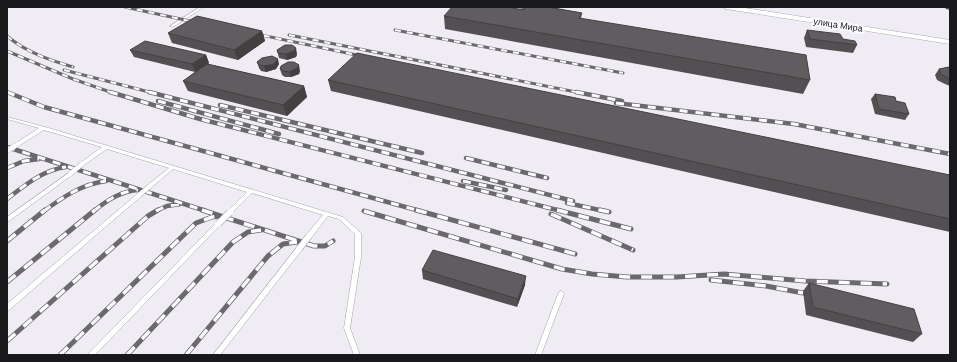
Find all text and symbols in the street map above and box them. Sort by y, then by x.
street label: улица Мира [813,16,863,34]

